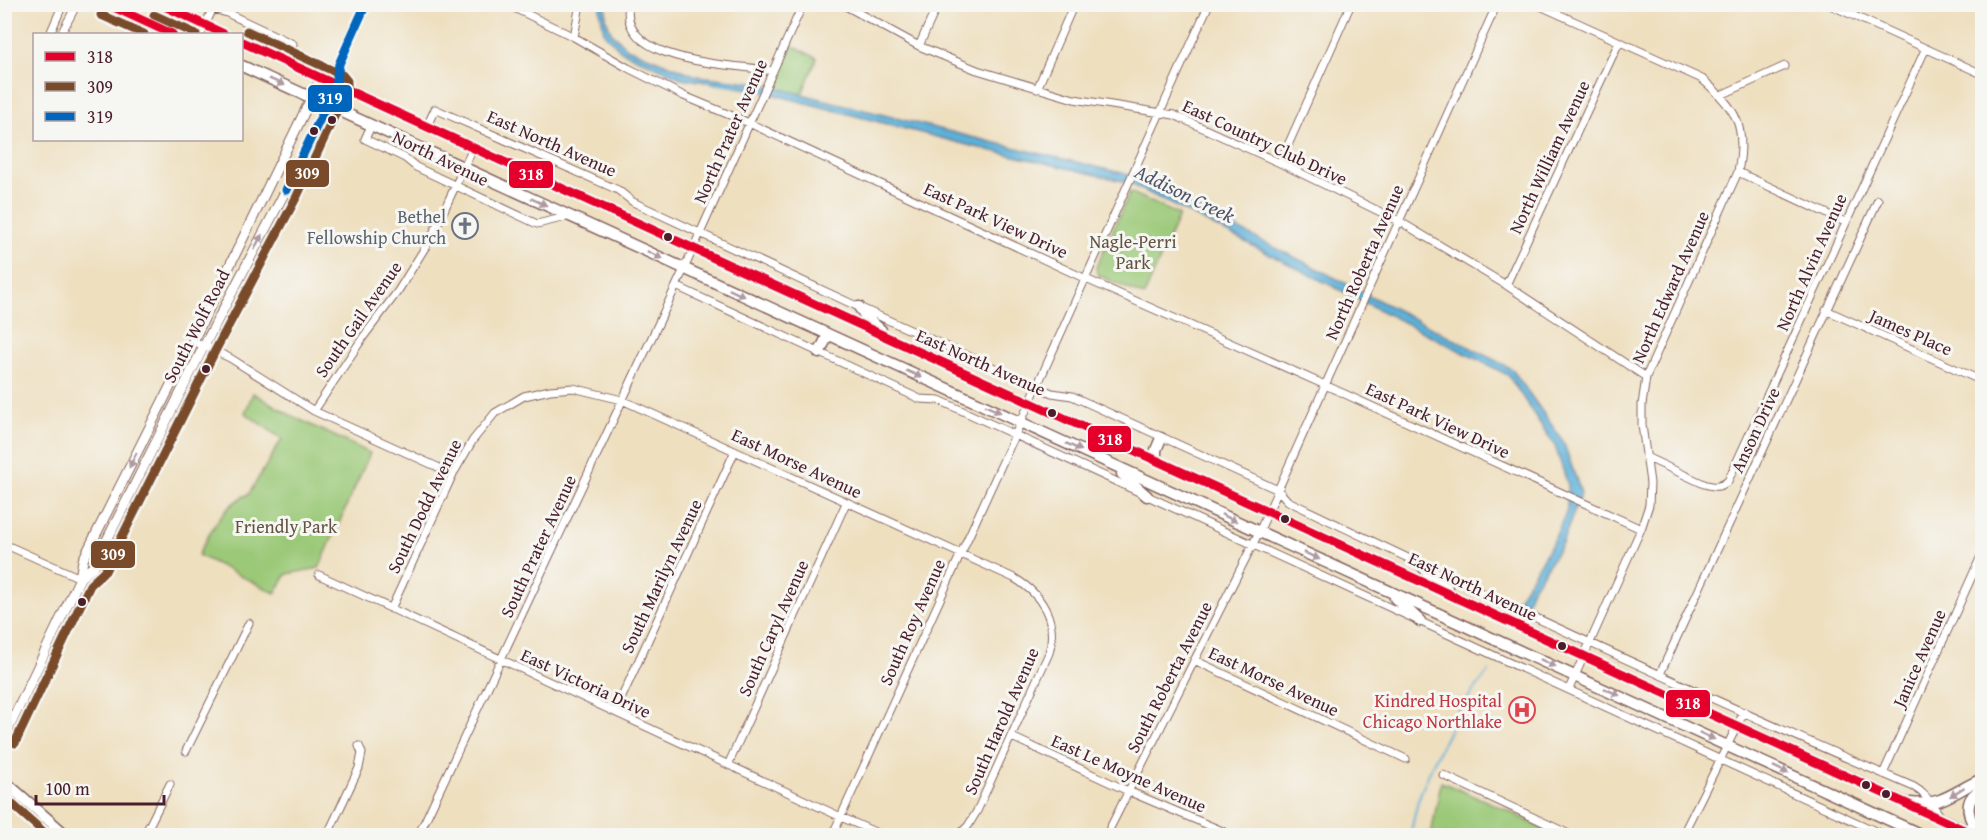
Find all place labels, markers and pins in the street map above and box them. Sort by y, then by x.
unlabelled marker [326,114,338,126]
unlabelled marker [308,125,320,137]
place label: Bethel Fellowship Church [307,203,446,251]
church icon: Bethel Fellowship Church [450,211,480,241]
unlabelled marker [662,231,674,243]
unlabelled marker [200,363,212,375]
unlabelled marker [1046,407,1058,419]
unlabelled marker [1279,513,1291,525]
unlabelled marker [76,596,88,608]
unlabelled marker [1556,640,1568,652]
place label: Kindred Hospital Chicago Northlake [1363,687,1502,735]
hospital icon: Kindred Hospital Chicago Northlake [1507,695,1537,725]
unlabelled marker [1860,779,1872,791]
unlabelled marker [1880,788,1892,800]

